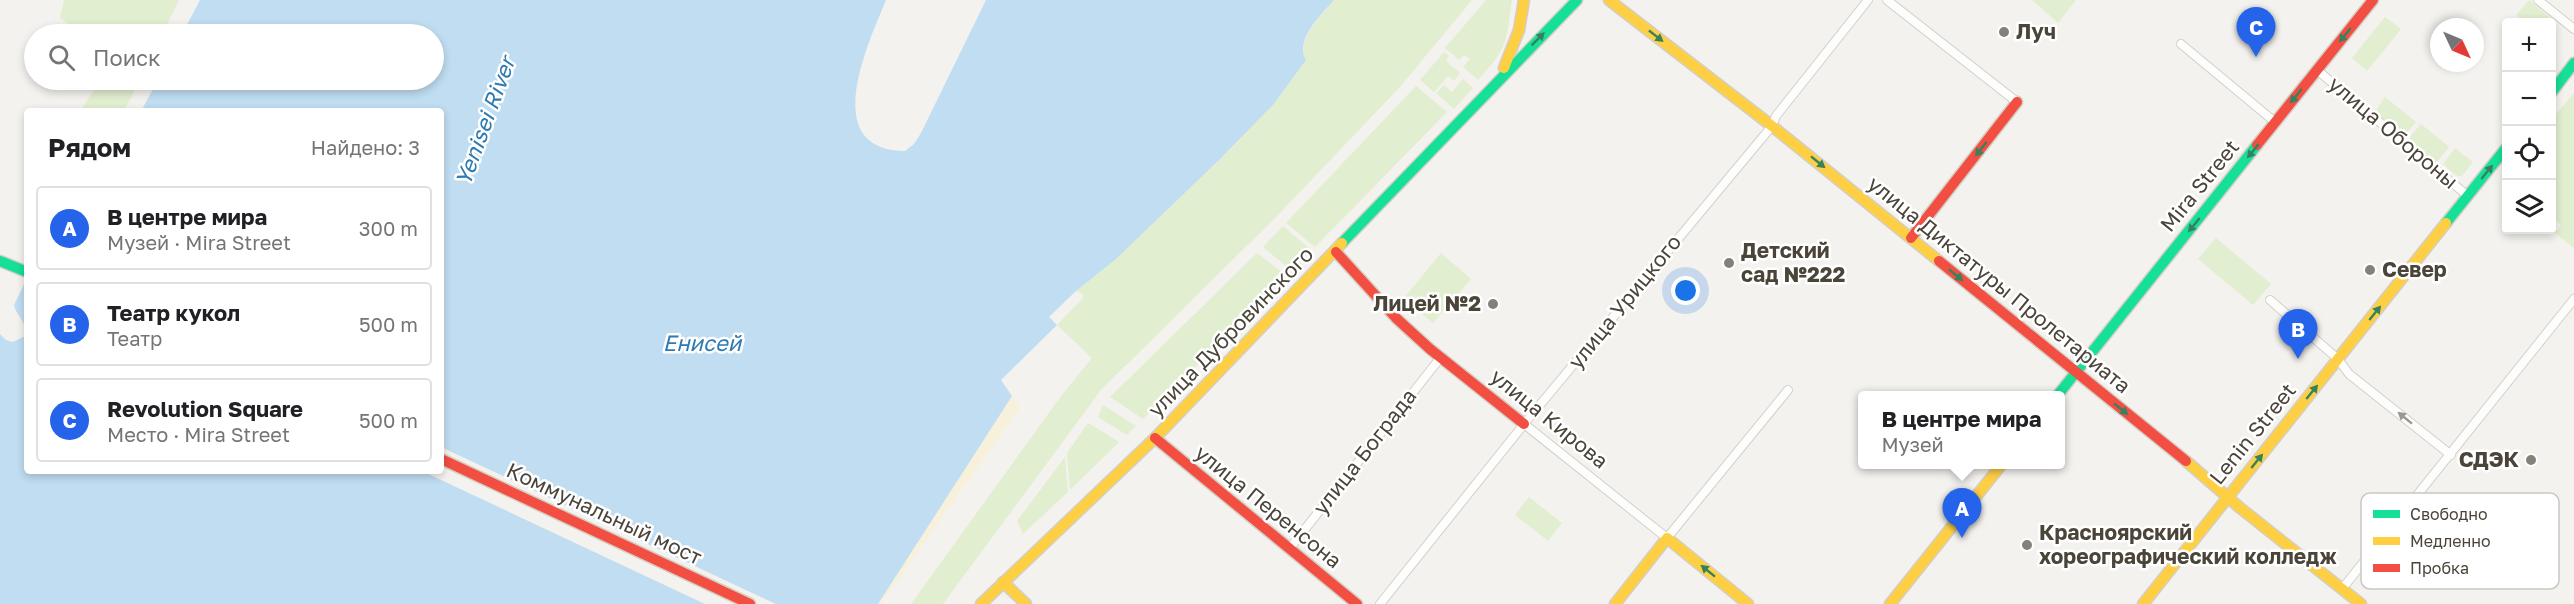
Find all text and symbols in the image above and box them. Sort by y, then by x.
pin: C [2236,8,2276,57]
place label: Луч [2016,18,2056,44]
north arrow [2430,18,2484,72]
map controls [2502,18,2556,234]
button: + [2502,18,2556,72]
search box [24,24,444,90]
marker: Луч [1997,25,2011,39]
one-way arrow [2339,27,2352,43]
one-way arrow [1648,29,1663,41]
one-way arrow [1530,32,1544,46]
icon: search [45,41,78,74]
text: Поиск [93,44,161,71]
water label: Yenisei River [449,50,521,189]
street label: улица Обороны [2324,71,2464,194]
button: − [2502,72,2556,126]
one-way arrow [2290,88,2303,104]
button: locate [2502,126,2556,180]
text: Рядом [48,132,131,163]
street label: Mira Street [2154,134,2244,237]
text: Найдено: 3 [311,135,420,159]
one-way arrow [1976,141,1988,156]
one-way arrow [2247,143,2259,158]
one-way arrow [1810,156,1826,169]
one-way arrow [2481,164,2494,180]
street label: улица Диктатуры Пролетариата [1863,170,2136,398]
button: layers [2502,180,2556,234]
text: В центре мира [107,203,267,230]
text: A [62,216,77,240]
text: 300 m [359,216,418,240]
one-way arrow [2188,217,2200,232]
street label: улица Урицкого [1562,229,1686,374]
text: Музей · Mira Street [107,230,291,254]
place label: Детский сад №222 [1741,237,1846,287]
street label: улица Дубровинского [1142,241,1318,422]
marker: Детский сад №222 [1722,256,1736,270]
place label: Север [2382,256,2447,282]
marker: Север [2363,263,2377,277]
one-way arrow [1948,268,1964,281]
your location [1671,276,1700,305]
place label: Лицей №2 [1373,290,1481,316]
marker: Лицей №2 [1486,297,1500,311]
text: Театр кукол [107,299,240,326]
one-way arrow [2368,305,2381,321]
pin: B [2278,310,2318,359]
text: B [62,312,77,336]
text: 500 m [359,312,418,336]
text: Театр [107,326,162,350]
water label: Енисей [663,329,743,356]
street label: улица Кирова [1486,363,1614,473]
street label: Lenin Street [2203,377,2301,489]
street label: улица Бограда [1307,383,1421,520]
one-way arrow [2305,384,2318,400]
popup [1858,391,2065,469]
text: Revolution Square [107,395,303,422]
one-way arrow [2113,402,2128,415]
text: В центре мира [1881,405,2042,432]
text: C [62,408,77,432]
text: 500 m [359,408,418,432]
one-way arrow [2397,413,2412,425]
text: Место · Mira Street [107,422,290,446]
text: Музей [1881,432,1944,456]
street label: улица Перенсона [1190,439,1347,573]
place label: СДЭК [2459,446,2520,472]
one-way arrow [2250,453,2263,469]
marker: СДЭК [2524,453,2538,467]
street label: Коммунальный мост [503,456,706,570]
pin: A [1942,488,1982,538]
legend [2361,493,2559,589]
text: Свободно [2410,504,2488,524]
place label: Красноярский хореографический колледж [2039,519,2337,569]
text: Медленно [2410,531,2491,551]
marker: Красноярский хореографический колледж [2020,538,2034,552]
text: Пробка [2410,558,2469,578]
one-way arrow [1700,565,1716,578]

